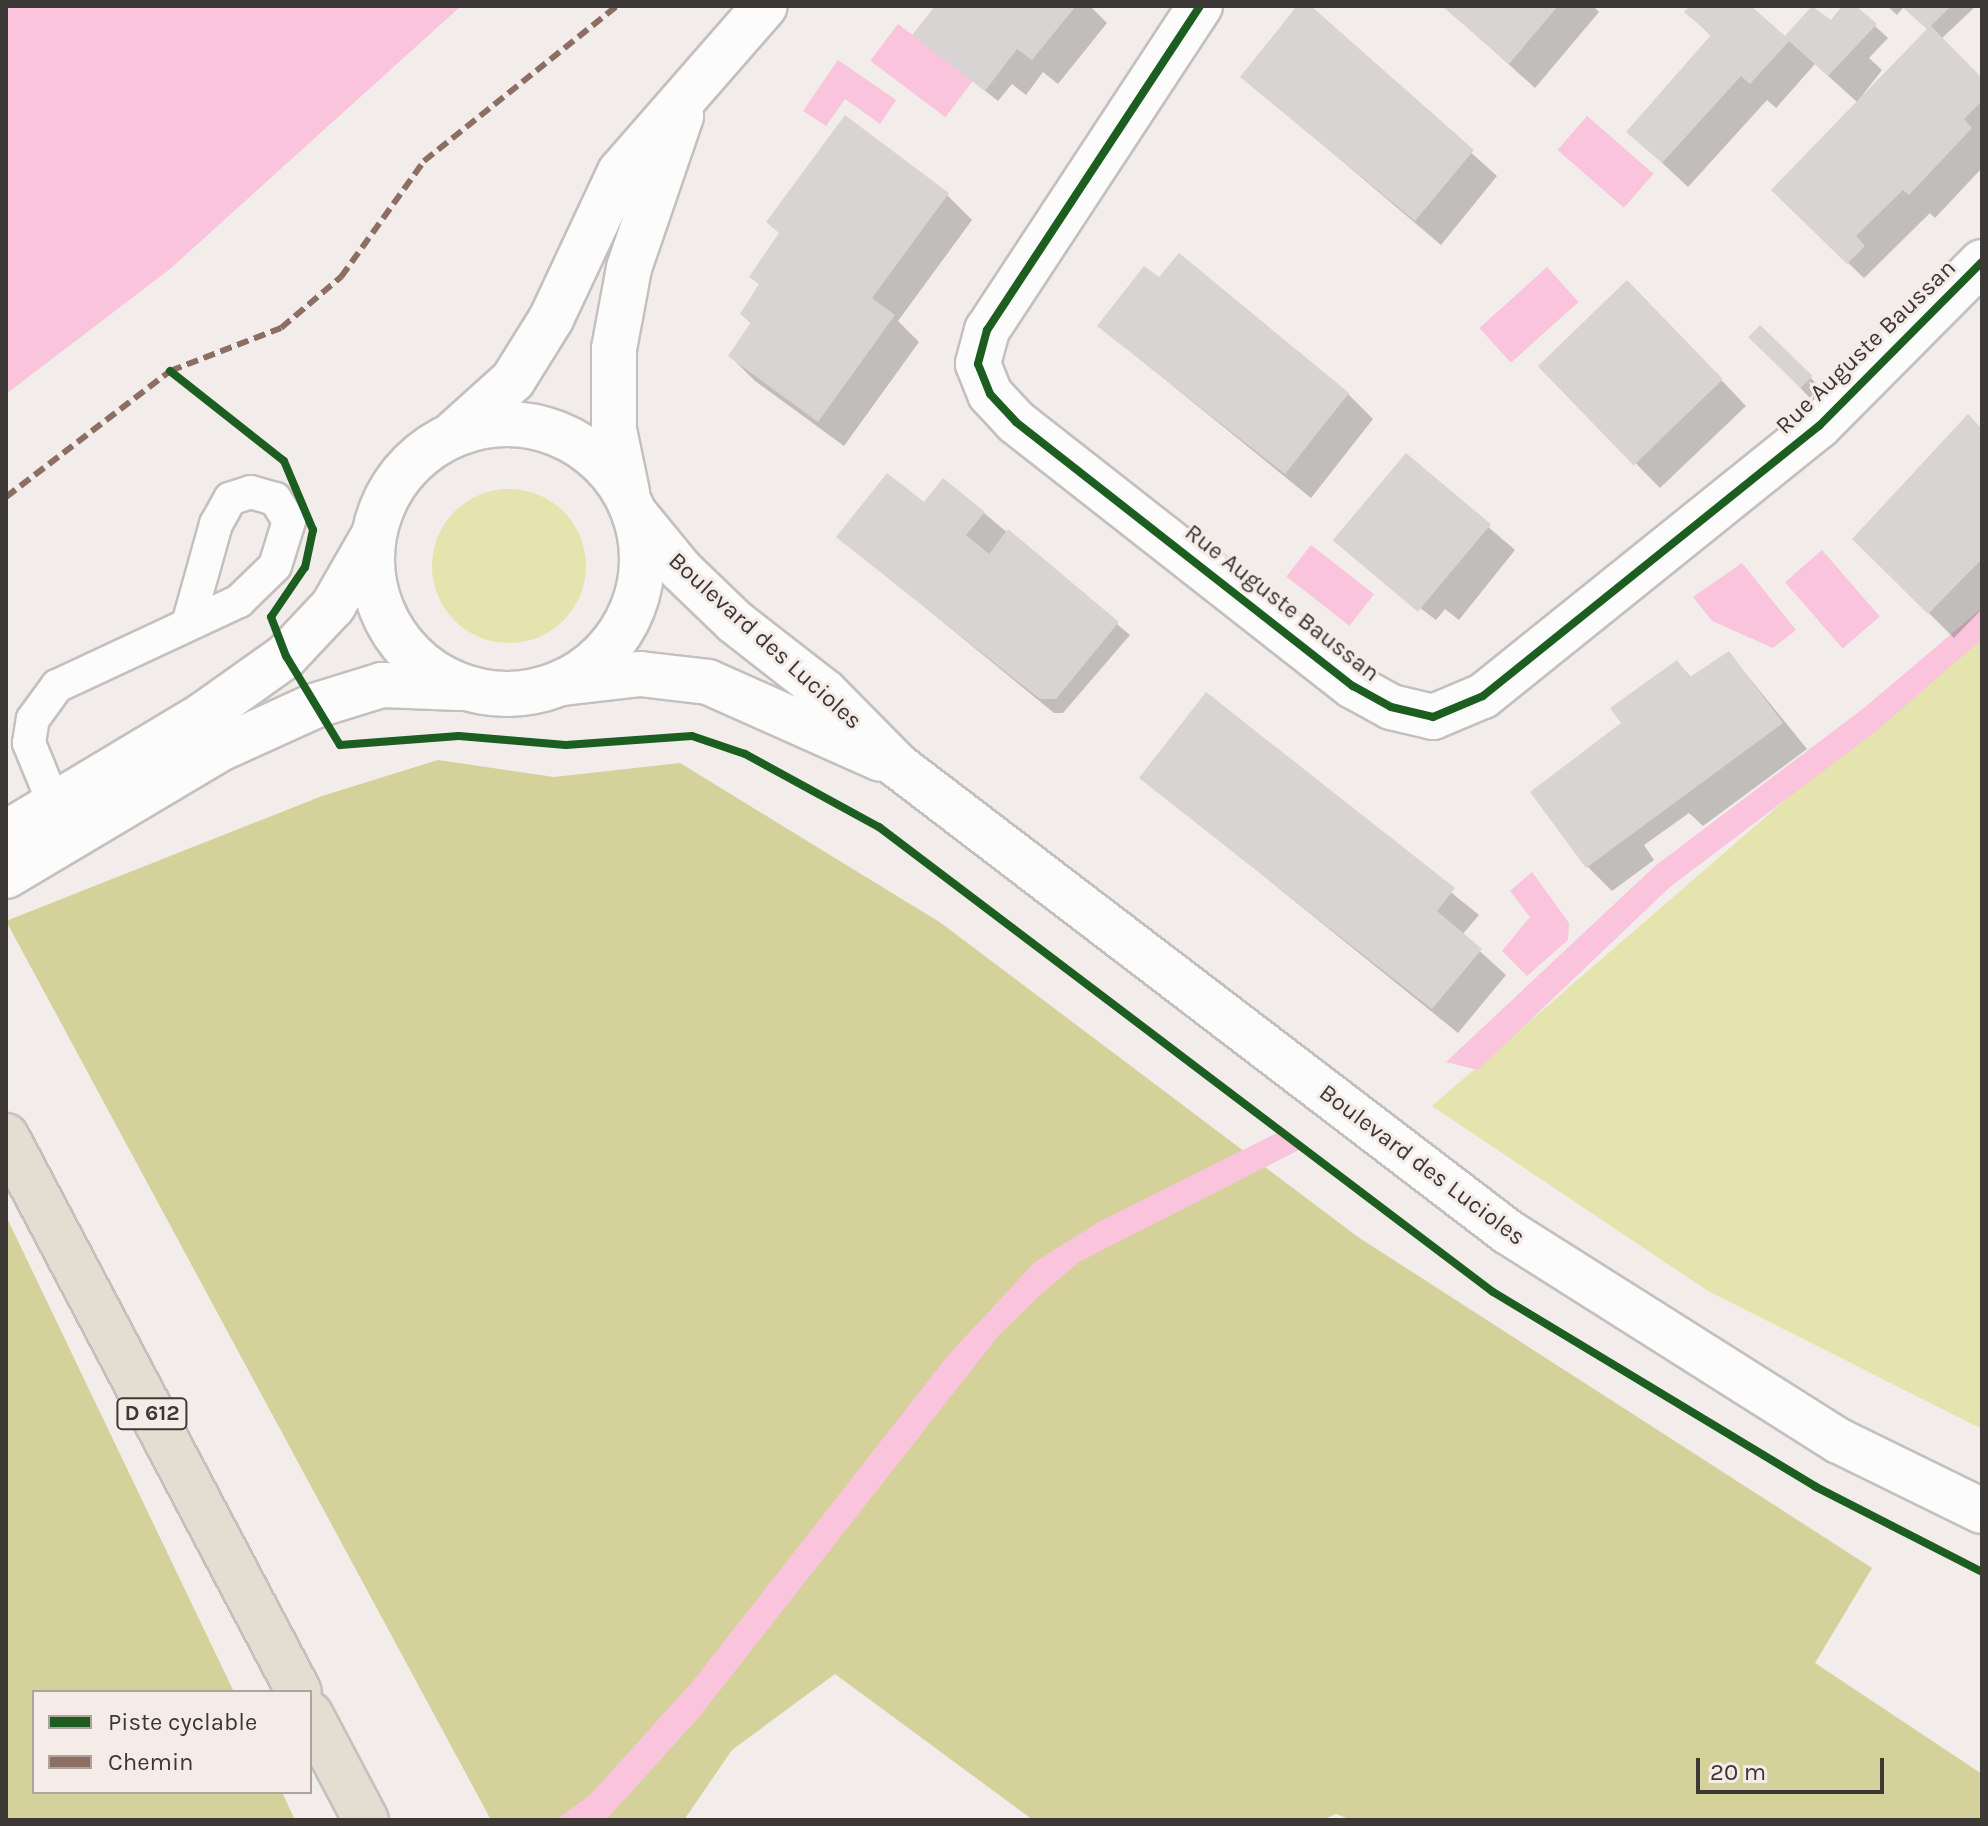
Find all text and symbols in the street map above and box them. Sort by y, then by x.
street label: Rue Auguste Baussan [1770,254,1962,440]
street label: Rue Auguste Baussan [1179,518,1385,688]
street label: Boulevard des Lucioles [662,547,868,735]
street label: Boulevard des Lucioles [1313,1078,1531,1252]
road number: D 612 [116,1396,188,1432]
legend [32,1690,312,1794]
text: Piste cyclable [108,1708,257,1736]
scale bar [1700,1742,1888,1792]
text: Chemin [108,1748,194,1776]
text: 20 m [1710,1758,1766,1786]

